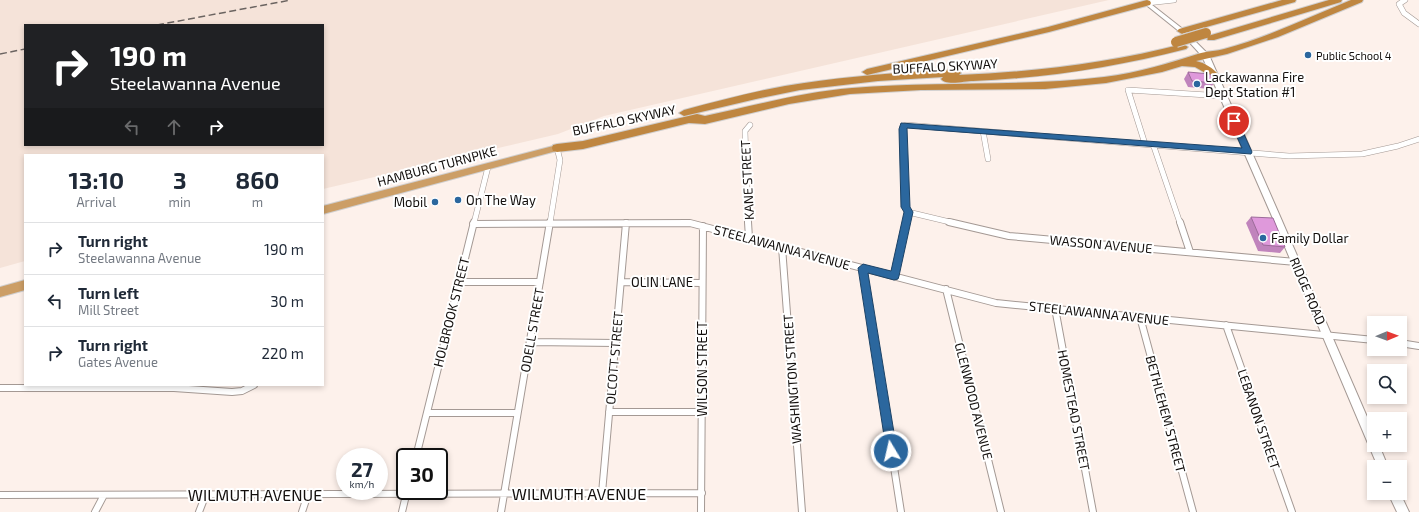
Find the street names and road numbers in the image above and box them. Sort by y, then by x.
street label: BUFFALO SKYWAY [892,55,999,77]
street label: BUFFALO SKYWAY [571,101,678,139]
street label: KANE STREET [737,139,757,220]
street label: HAMBURG TURNPIKE [376,142,498,190]
street label: STEELAWANNA AVENUE [712,221,852,273]
street label: WASSON AVENUE [1049,232,1153,256]
street label: HOLBROOK STREET [430,255,473,369]
street label: RIDGE ROAD [1287,255,1329,327]
street label: OLIN LANE [631,274,693,290]
street label: ODELL STREET [517,286,547,374]
street label: STEELAWANNA AVENUE [1028,298,1170,328]
street label: OLCOTT STREET [602,310,626,405]
street label: WASHINGTON STREET [779,313,805,444]
street label: WILSON STREET [694,321,710,417]
street label: GLENWOOD AVENUE [952,341,996,461]
street label: HOMESTEAD STREET [1054,348,1094,472]
street label: BETHLEHEM STREET [1143,354,1189,475]
street label: LEBANON STREET [1234,367,1284,472]
street label: WILMUTH AVENUE [512,484,646,503]
street label: WILMUTH AVENUE [188,485,322,504]

